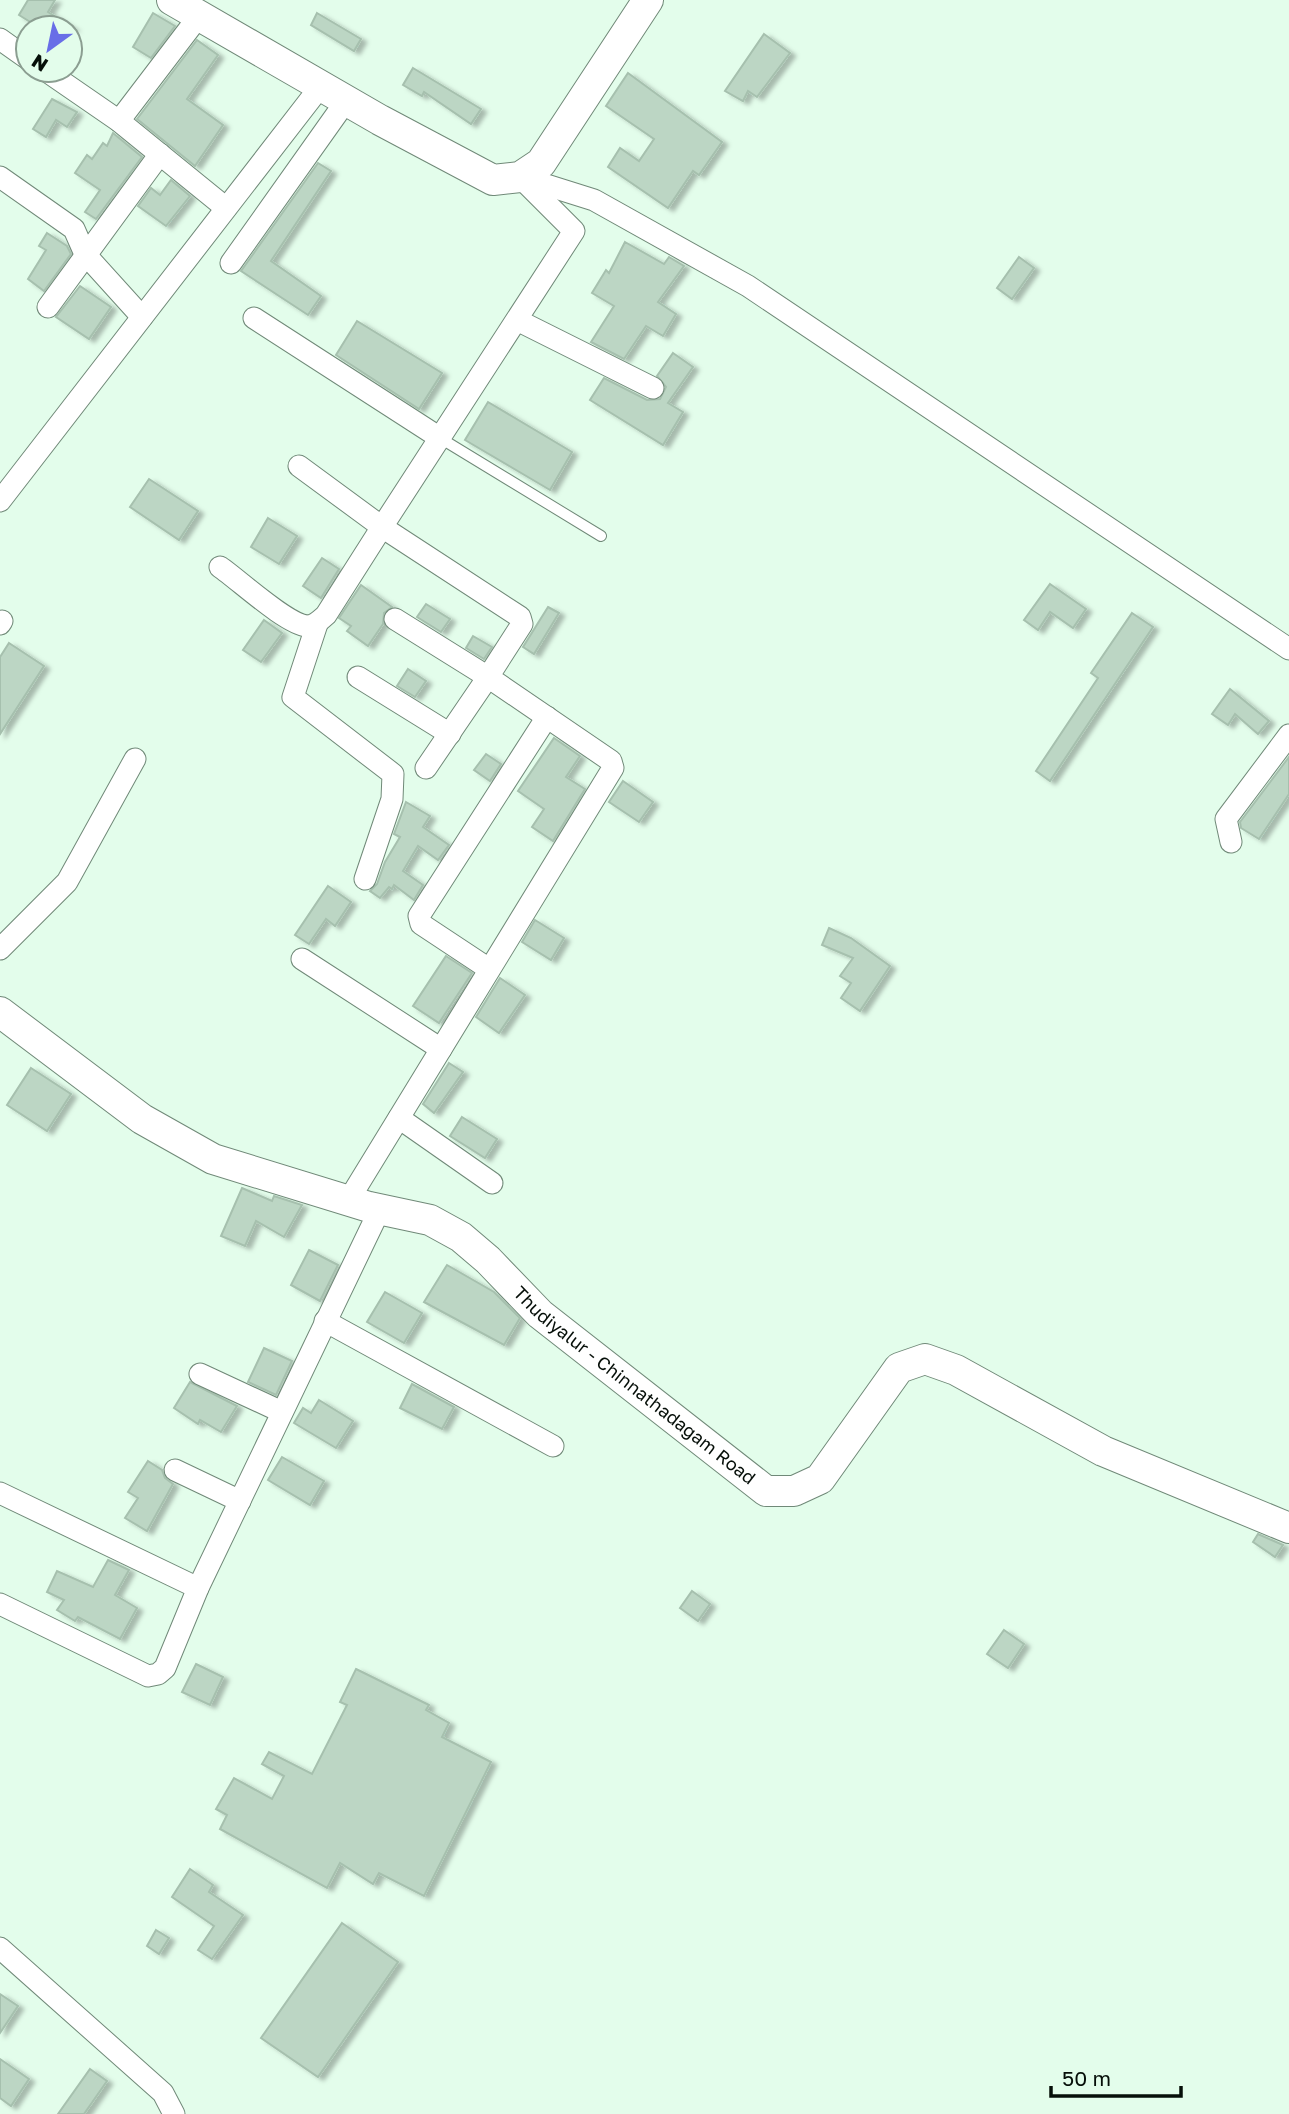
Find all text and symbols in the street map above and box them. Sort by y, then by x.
north arrow [14,14,84,84]
text: N [27,50,52,77]
street label: Thudiyalur - Chinnathadagam Road [509,1281,760,1489]
scale bar [1051,2054,1180,2098]
text: 50 m [1062,2065,1111,2091]

